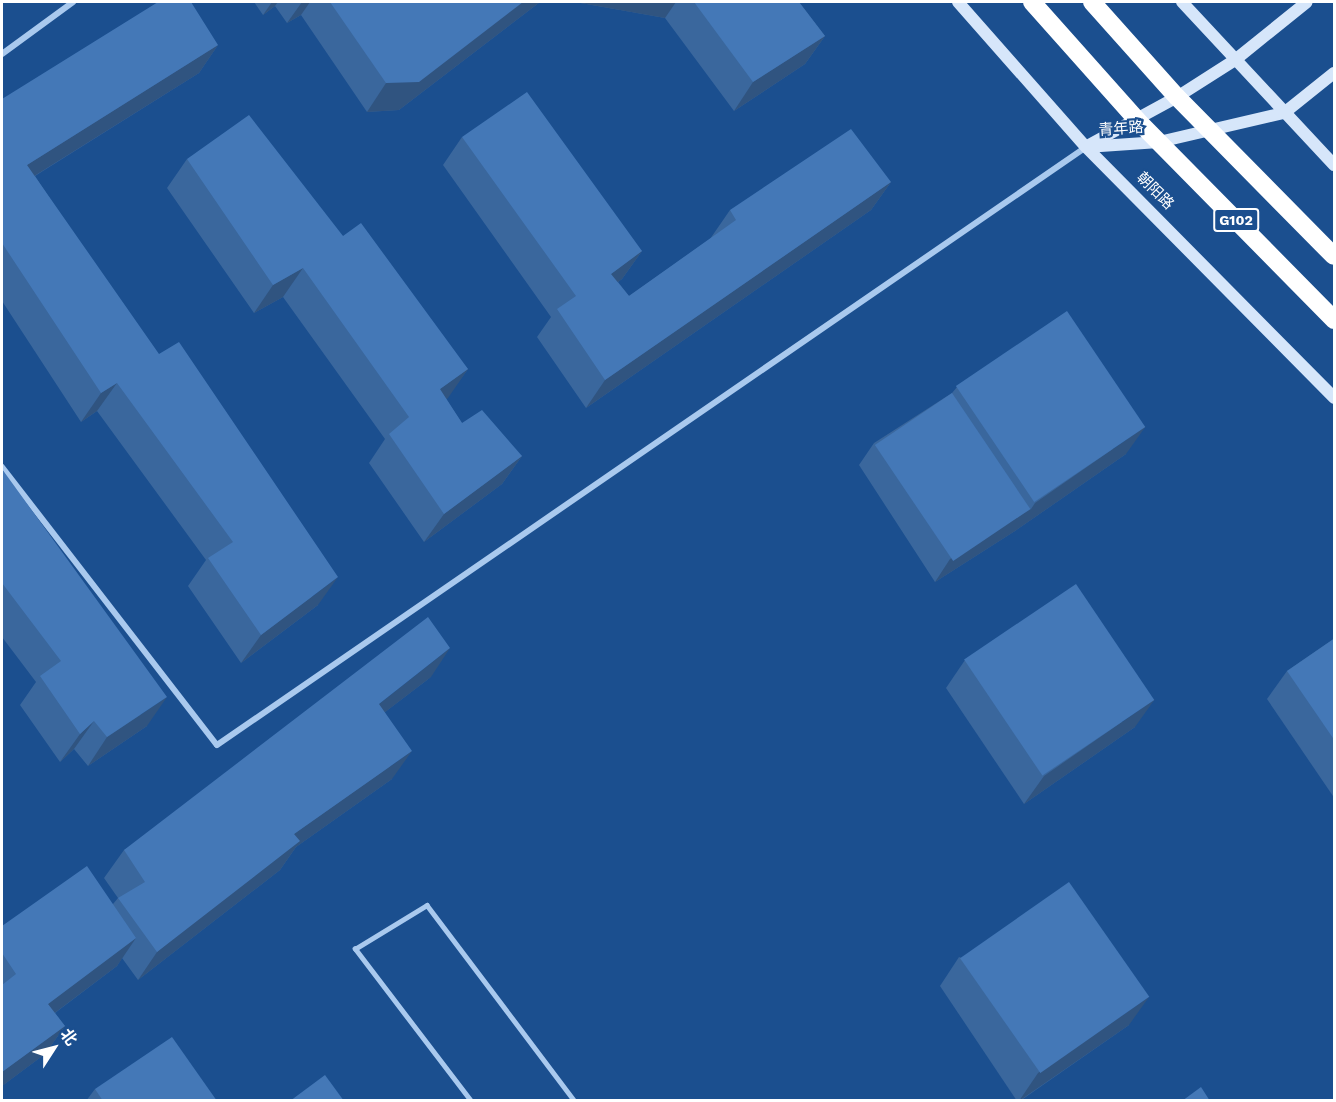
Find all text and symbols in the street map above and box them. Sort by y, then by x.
street label: 青年路 [1098,118,1144,140]
street label: 朝阳路 [1133,169,1177,213]
road number: G102 [1212,209,1260,231]
north arrow [24,1018,84,1078]
text: 北 [57,1025,81,1049]

